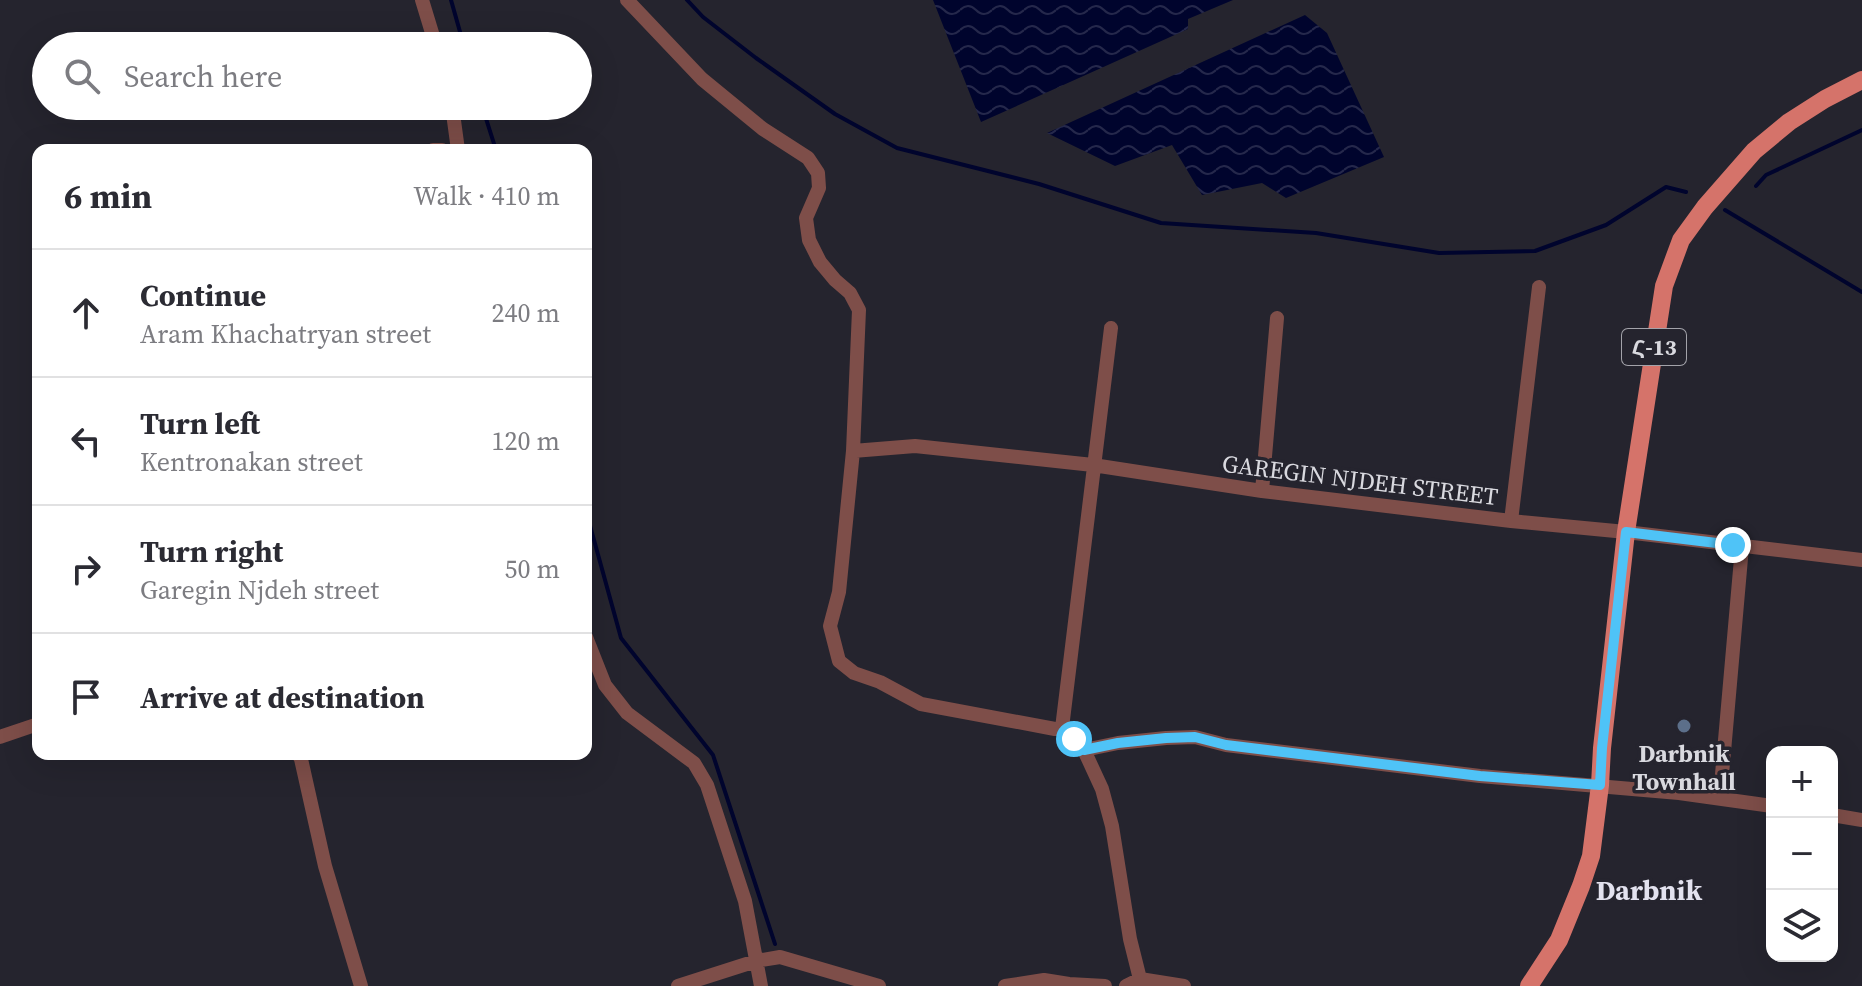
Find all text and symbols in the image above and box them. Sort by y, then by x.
search box [32,32,592,120]
icon: search [60,54,104,98]
text: Search here [124,56,282,97]
text: 6 min [64,173,152,219]
text: Walk · 410 m [413,178,560,214]
text: Continue [140,275,266,316]
icon: ahead [64,291,108,335]
text: 240 m [492,295,560,331]
text: Aram Khachatryan street [140,316,431,352]
road number: Հ-13 [1622,329,1686,365]
text: Turn left [140,403,260,444]
icon: left [64,419,108,463]
text: 120 m [492,423,560,459]
text: Kentronakan street [140,444,363,480]
street label: GAREGIN NJDEH STREET [1220,447,1500,513]
route end [1715,527,1751,563]
text: Turn right [140,531,283,572]
icon: right [64,547,108,591]
text: 50 m [505,551,560,587]
text: Garegin Njdeh street [140,572,379,608]
icon: arrive [64,675,108,719]
text: Arrive at destination [140,677,425,718]
marker: Darbnik Townhall [1675,717,1693,735]
route start [1056,721,1092,757]
place label: Darbnik Townhall [1632,737,1736,798]
map controls [1766,746,1838,962]
button: + [1766,746,1838,818]
button: − [1766,818,1838,890]
district label: Darbnik [1596,871,1702,909]
button: layers [1766,890,1838,962]

